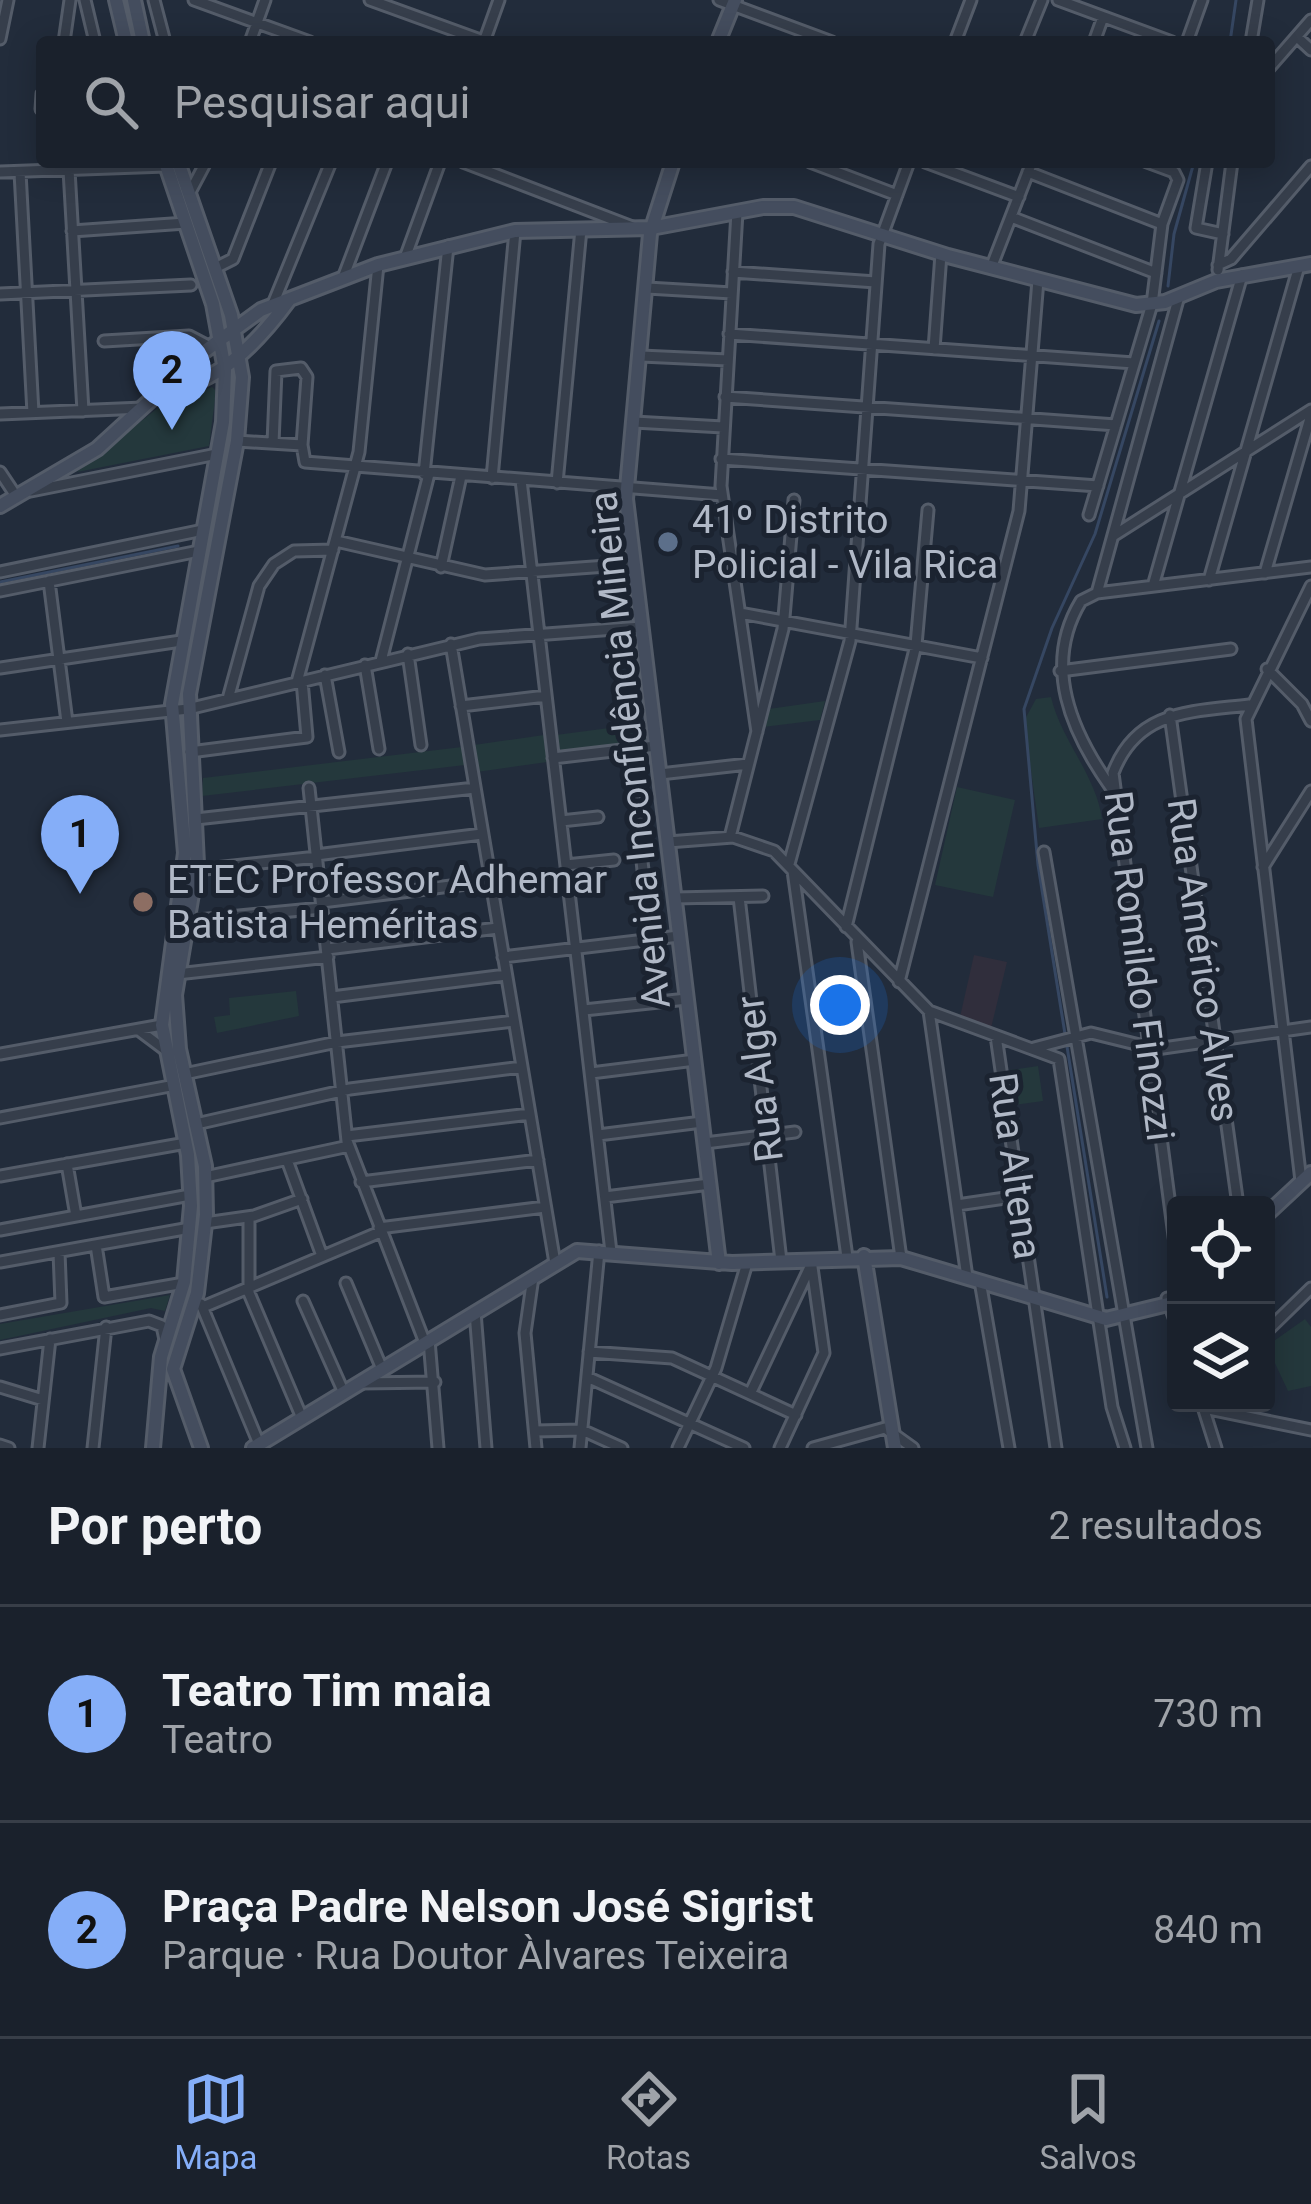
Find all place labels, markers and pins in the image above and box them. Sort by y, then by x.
pin: 2 [133,331,211,430]
place label: 41º Distrito Policial - Vila Rica [692,497,998,588]
marker: 41º Distrito Policial - Vila Rica [655,529,681,555]
pin: 1 [41,795,119,894]
place label: ETEC Professor Adhemar Batista Heméritas [167,857,607,948]
marker: ETEC Professor Adhemar Batista Heméritas [130,889,156,915]

